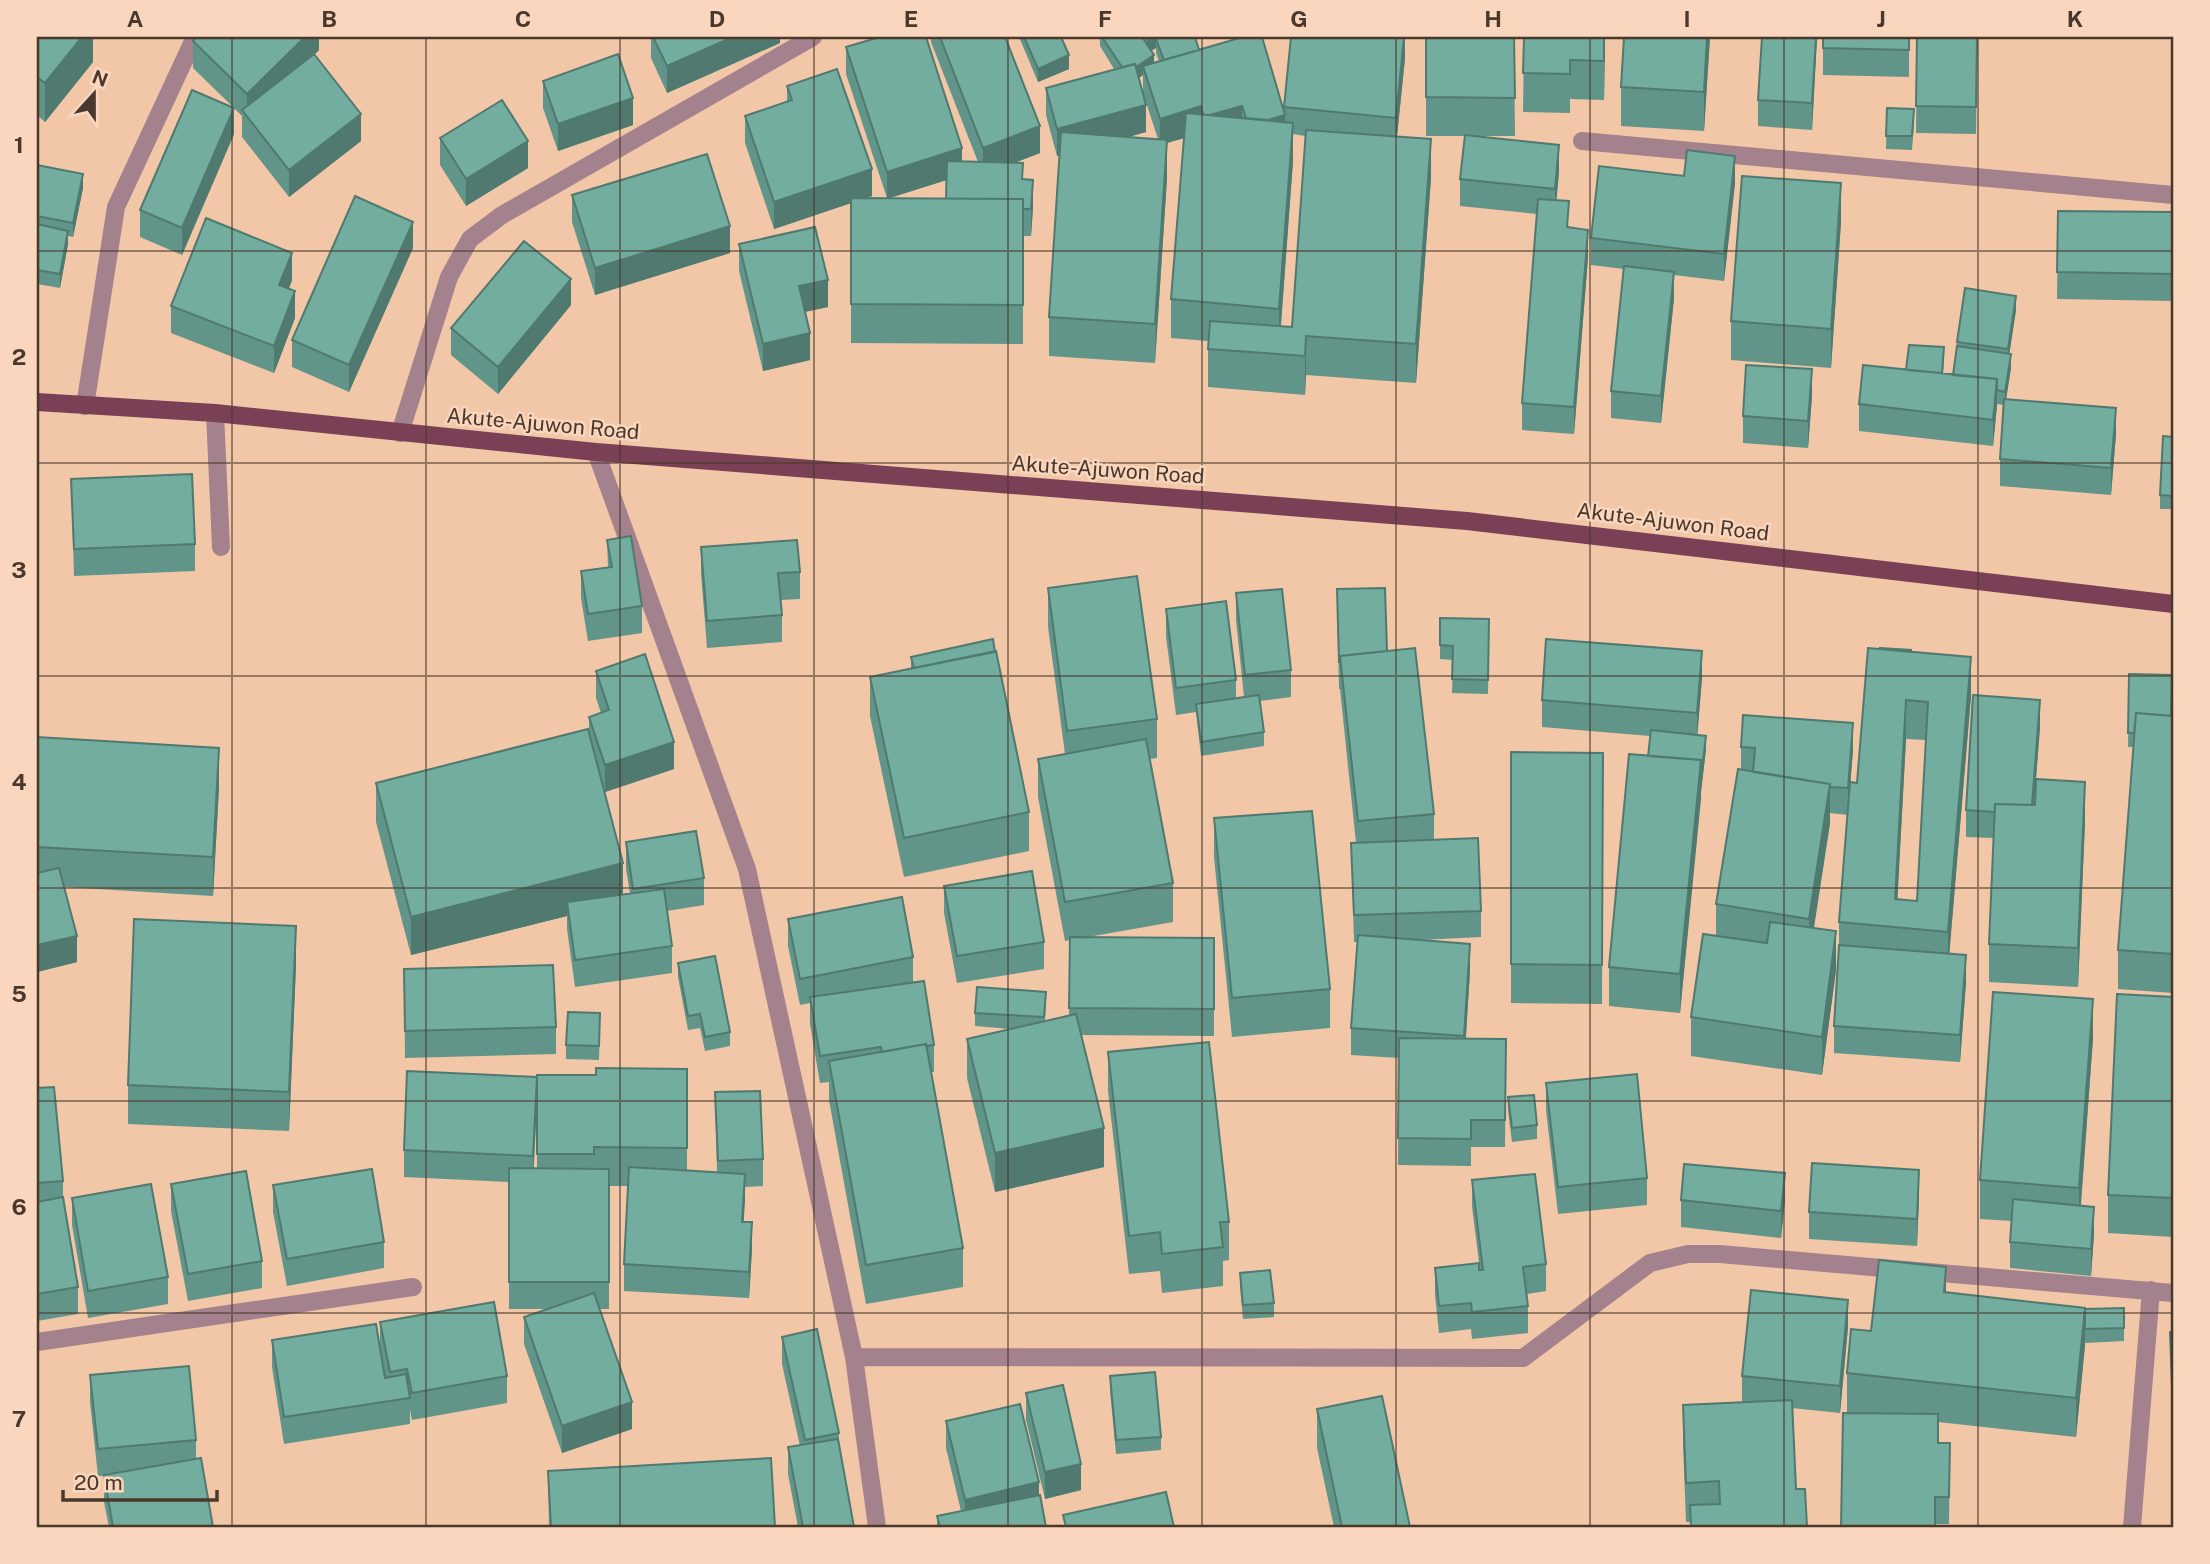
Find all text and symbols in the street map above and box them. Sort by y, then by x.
text: A [127,5,144,32]
text: B [321,5,337,32]
text: C [515,5,531,32]
text: D [709,5,725,32]
text: E [904,5,918,32]
text: F [1098,5,1112,32]
text: G [1290,5,1308,32]
text: H [1484,5,1502,32]
text: I [1683,5,1691,32]
text: J [1876,5,1886,32]
text: K [2067,5,2083,32]
north arrow [60,60,130,130]
text: N [89,65,111,91]
text: 1 [14,131,24,158]
text: 2 [12,343,26,370]
street label: Akute-Ajuwon Road [445,403,641,444]
street label: Akute-Ajuwon Road [1011,450,1205,489]
street label: Akute-Ajuwon Road [1575,497,1771,546]
text: 3 [11,556,27,583]
text: 4 [11,768,27,795]
text: 5 [11,980,27,1007]
text: 6 [11,1193,27,1220]
text: 7 [12,1405,26,1432]
scale bar [63,1459,217,1503]
text: 20 m [74,1470,123,1495]

